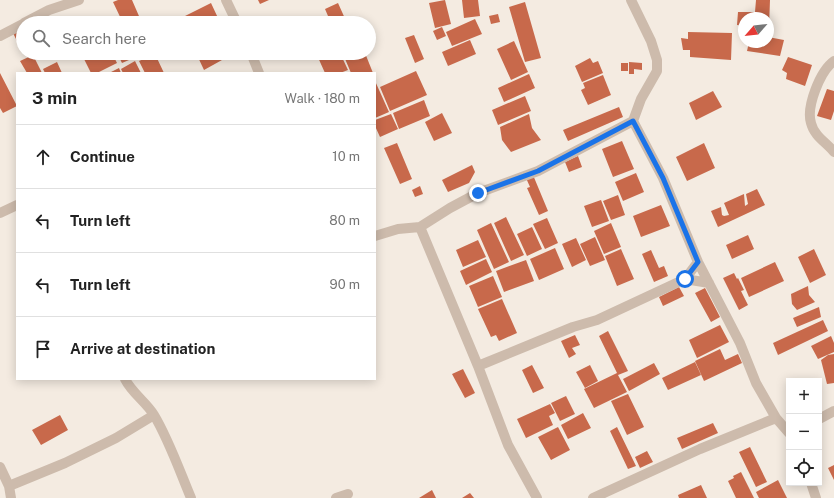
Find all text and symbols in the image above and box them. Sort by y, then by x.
north arrow [738,12,774,48]
search box [16,16,376,60]
icon: search [30,27,52,49]
text: Search here [62,30,146,47]
text: 3 min [32,88,77,108]
text: Walk · 180 m [285,91,360,106]
icon: ahead [32,146,54,168]
text: Continue [70,148,135,165]
text: 10 m [332,149,360,164]
route end [469,184,487,202]
icon: left [32,210,54,232]
text: Turn left [70,212,131,229]
text: 80 m [329,213,360,228]
route start [676,270,694,288]
icon: left [32,274,54,296]
text: Turn left [70,276,131,293]
text: 90 m [330,277,360,292]
icon: arrive [32,338,54,360]
text: Arrive at destination [70,340,215,357]
map controls [786,378,822,486]
button: + [786,378,822,414]
button: − [786,414,822,450]
button: locate [786,450,822,486]

